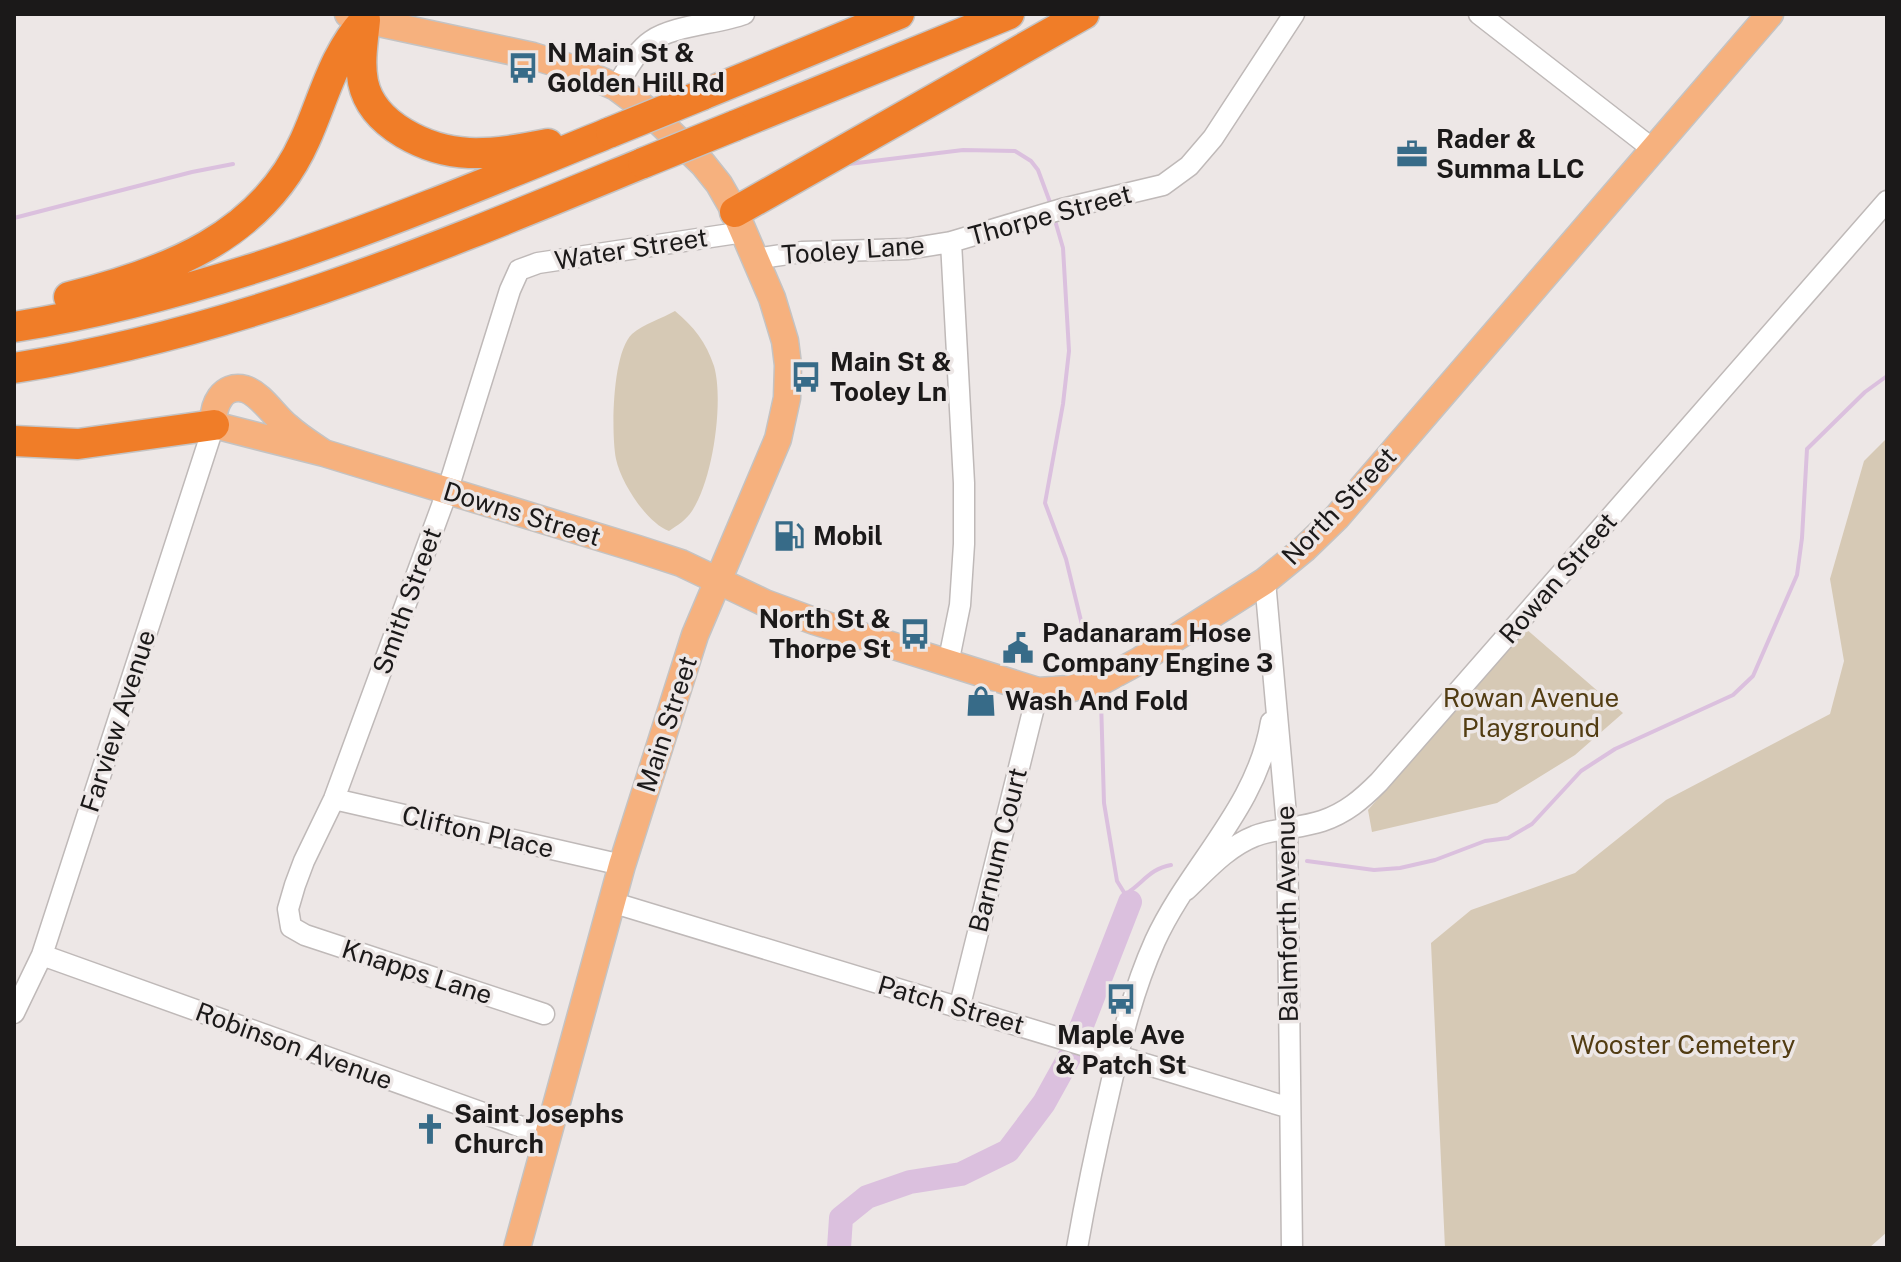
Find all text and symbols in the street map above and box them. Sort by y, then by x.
place label: N Main St & Golden Hill Rd [547,37,725,98]
bus stop icon: N Main St & Golden Hill Rd [506,51,540,85]
place label: Rader & Summa LLC [1436,123,1585,184]
office icon: Rader & Summa LLC [1395,137,1429,171]
street label: Thorpe Street [965,178,1135,251]
street label: Water Street [552,221,710,276]
street label: Tooley Lane [780,229,926,270]
place label: Main St & Tooley Ln [830,346,952,407]
bus stop icon: Main St & Tooley Ln [789,360,823,394]
street label: North Street [1275,440,1402,571]
street label: Downs Street [440,475,605,552]
street label: Rowan Street [1492,506,1623,649]
fuel station icon: Mobil [772,519,806,553]
place label: Mobil [813,520,883,551]
street label: Smith Street [366,523,447,678]
place label: North St & Thorpe St [759,603,891,664]
bus stop icon: North St & Thorpe St [898,617,932,651]
place label: Padanaram Hose Company Engine 3 [1042,617,1273,678]
street label: Farview Avenue [73,626,162,816]
public building icon: Padanaram Hose Company Engine 3 [1001,631,1035,665]
street label: Main Street [630,652,703,796]
park label: Rowan Avenue Playground [1443,682,1619,743]
shop icon: Wash And Fold [964,684,998,718]
place label: Wash And Fold [1005,685,1188,716]
street label: Barnum Court [962,764,1033,935]
street label: Clifton Place [399,799,557,864]
street label: Balmforth Avenue [1269,805,1304,1023]
street label: Knapps Lane [338,933,496,1010]
street label: Patch Street [874,969,1028,1040]
bus stop icon: Maple Ave & Patch St [1104,982,1138,1016]
street label: Robinson Avenue [191,996,397,1096]
place label: Maple Ave & Patch St [1055,1019,1187,1080]
park label: Wooster Cemetery [1571,1029,1796,1060]
place label: Saint Josephs Church [454,1098,624,1159]
church icon: Saint Josephs Church [413,1112,447,1146]

